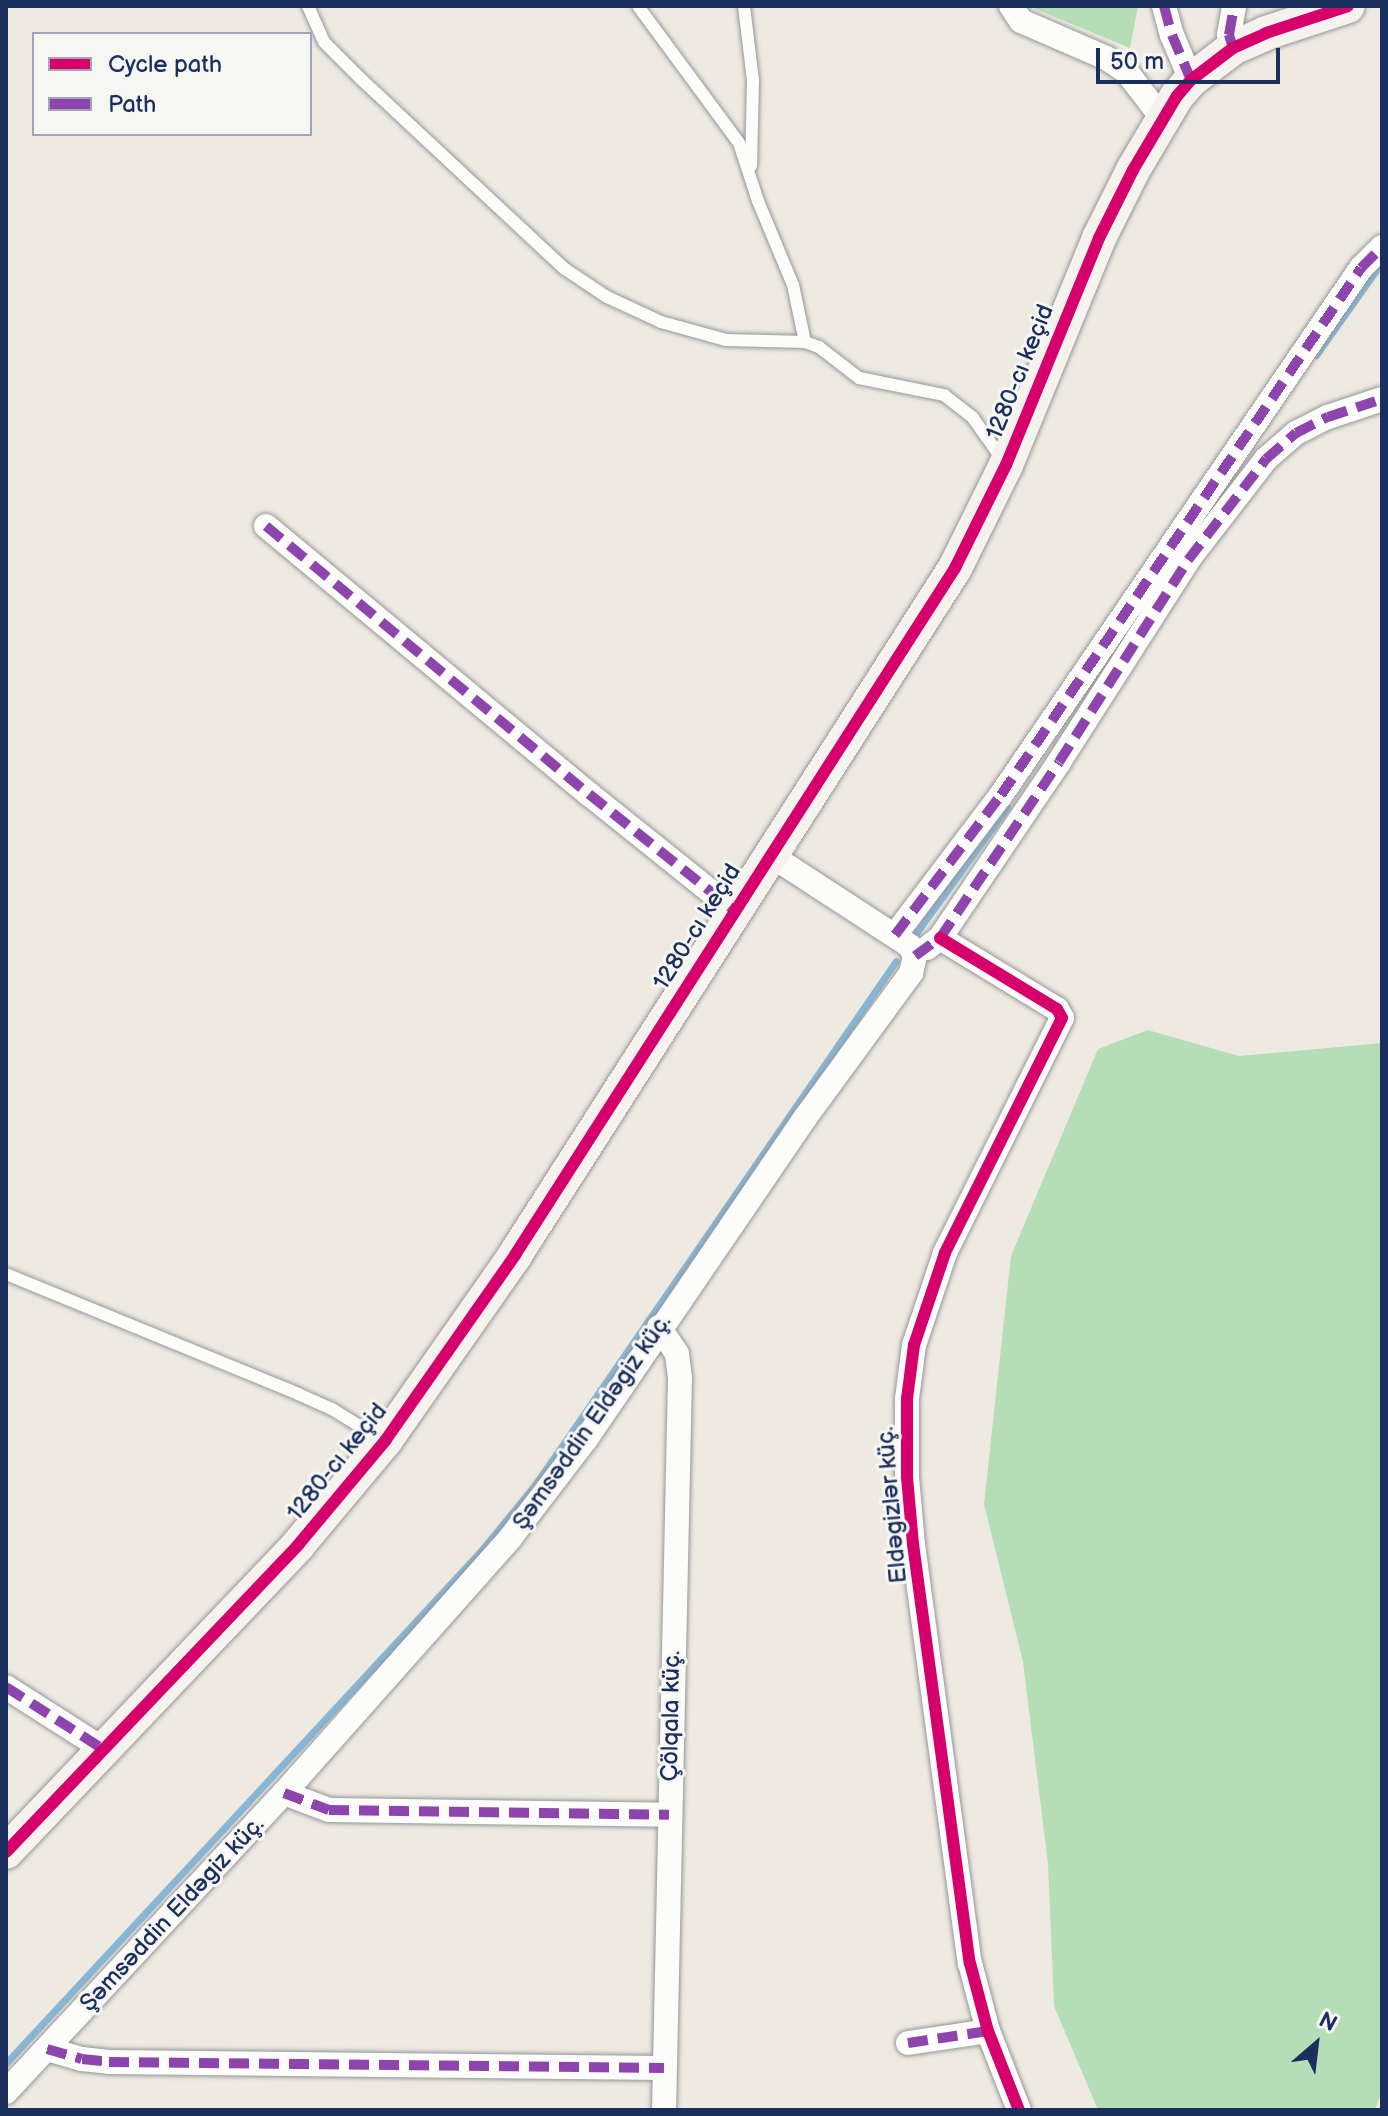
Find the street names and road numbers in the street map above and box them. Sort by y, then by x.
street label: 1280-cı keçid [980,300,1060,444]
street label: 1280-cı keçid [647,859,747,995]
street label: Şəmsəddin Eldəgiz küç. [507,1309,677,1535]
street label: 1280-cı keçid [281,1397,393,1527]
street label: Eldəgizlər küç. [871,1425,913,1585]
street label: Çölqala küç. [655,1650,687,1782]
street label: Şəmsəddin Eldəgiz küç. [74,1810,270,2018]

